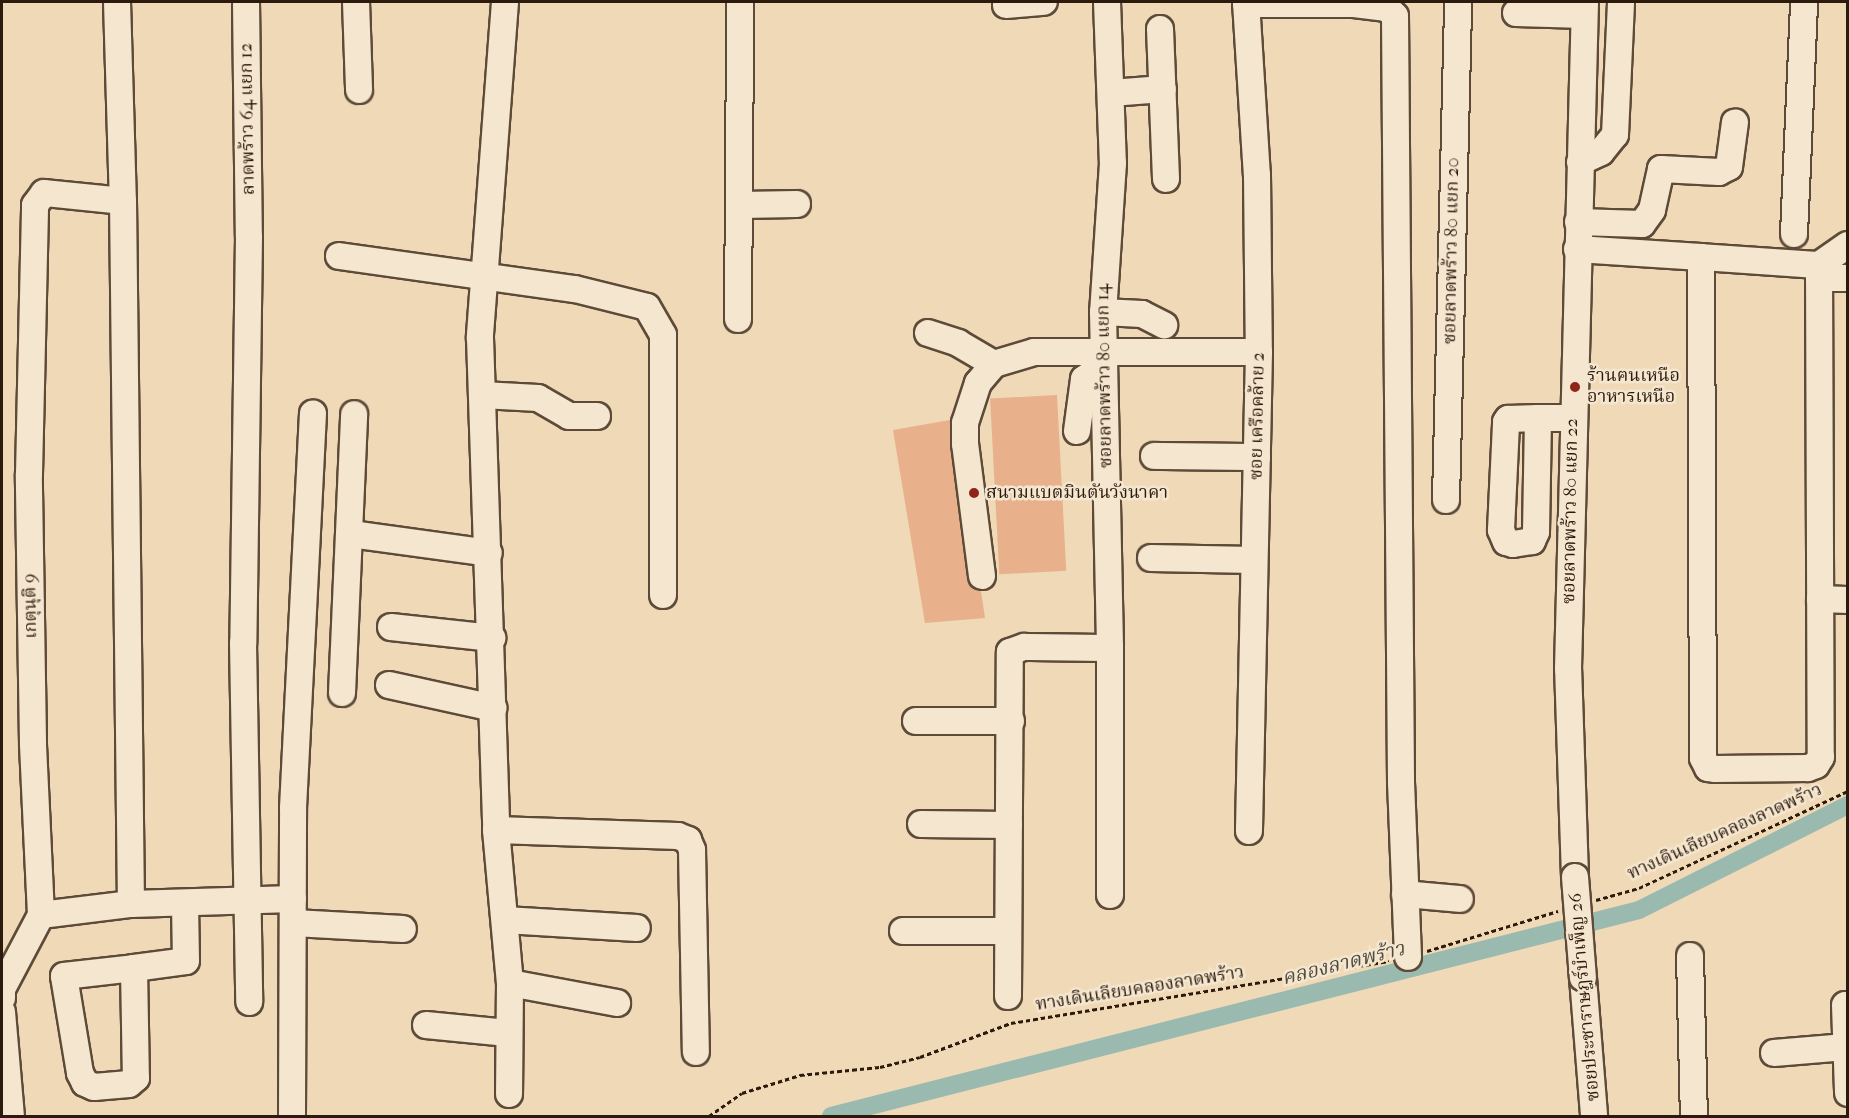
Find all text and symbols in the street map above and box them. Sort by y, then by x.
street label: ลาดพร้าว 64 แยก 12 [236,43,260,195]
street label: ซอยลาดพร้าว 80 แยก 20 [1440,158,1464,344]
street label: ซอยลาดพร้าว 80 แยก 14 [1093,284,1117,468]
street label: ซอย เครือคล้าย 2 [1246,352,1270,480]
place label: ร้านฅนเหนือ อาหารเหนือ [1587,366,1680,409]
marker: ร้านฅนเหนือ อาหารเหนือ [1568,380,1582,394]
street label: ซอยลาดพร้าว 80 แยก 22 [1559,418,1583,604]
place label: สนามแบตมินตันวังนาคา [986,482,1168,504]
marker: สนามแบตมินตันวังนาคา [967,486,981,500]
street label: เกตุนุติ 9 [20,573,42,639]
street label: ทางเดินเลียบคลองลาดพร้าว [1624,779,1826,885]
street label: ซอยประชาราษฎร์บำเพ็ญ 26 [1565,892,1605,1102]
water label: คลองลาดพร้าว [1279,936,1407,990]
street label: ทางเดินเลียบคลองลาดพร้าว [1034,962,1246,1016]

